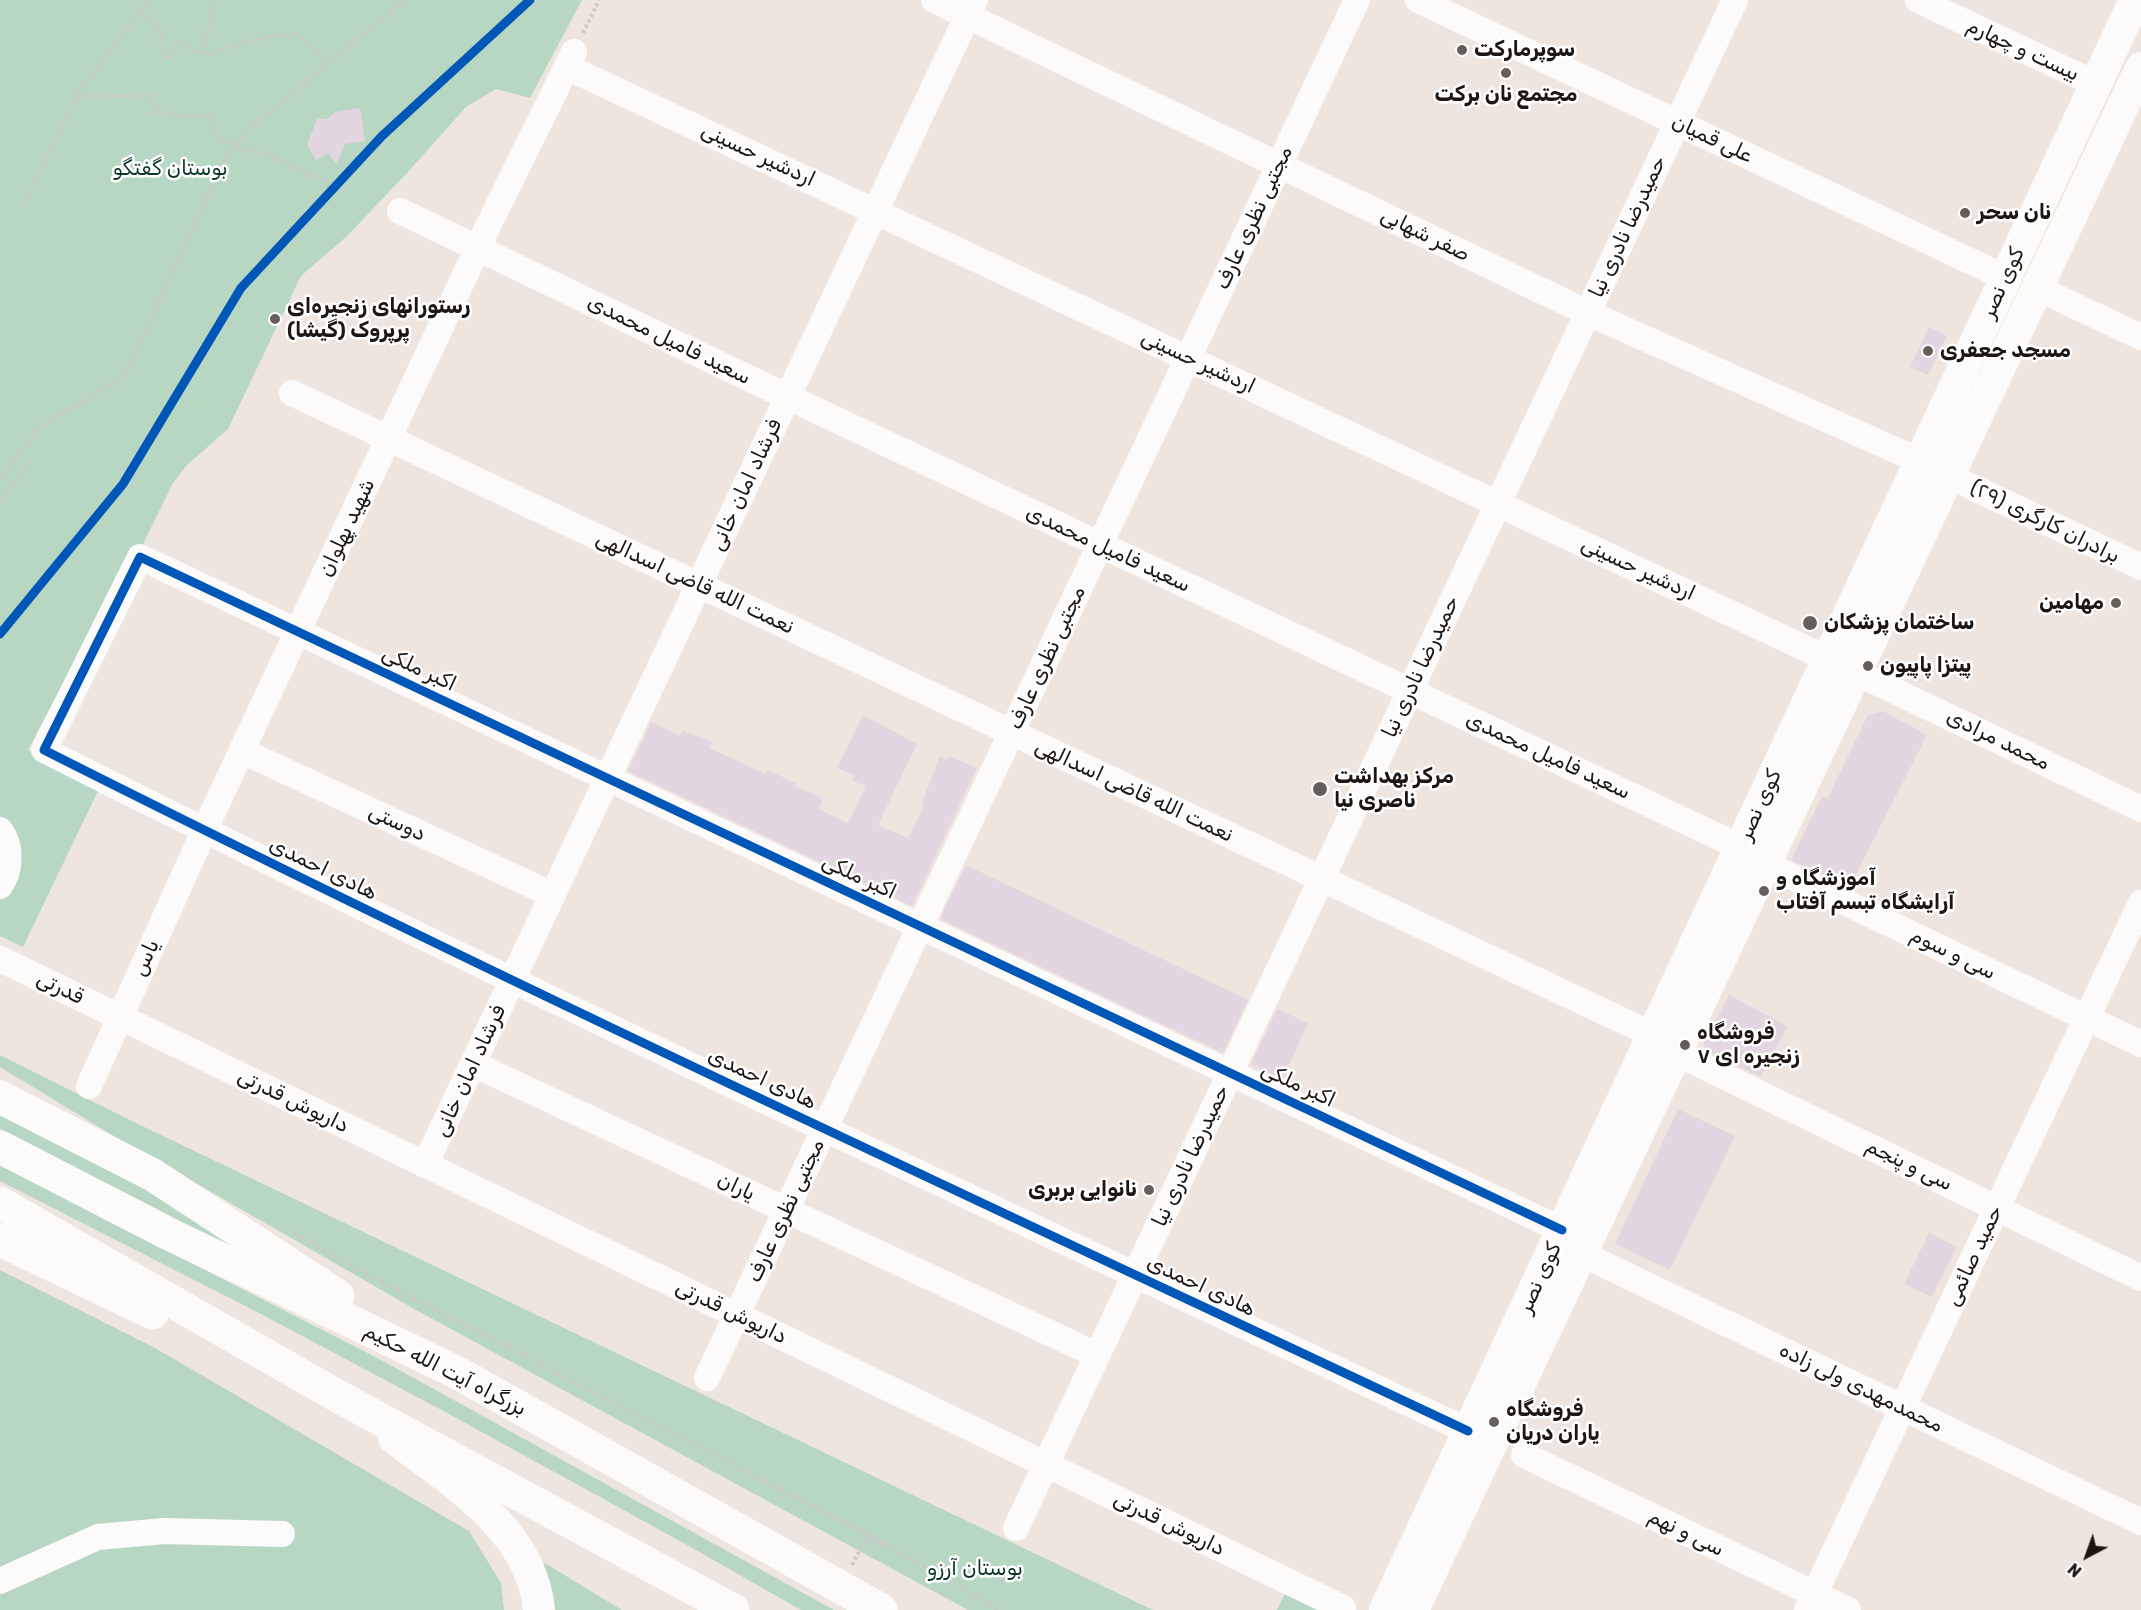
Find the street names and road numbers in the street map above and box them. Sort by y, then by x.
street label: بیست و چهارم [1963,13,2083,87]
street label: علی قمیان [1668,109,1756,169]
street label: اردشیر حسینی [697,118,819,192]
street label: مجتبی نظری عارف [1210,142,1298,294]
street label: حمیدرضا نادری نیا [1584,152,1672,302]
street label: صفر شهابی [1376,203,1474,267]
street label: کوی نصر [1976,244,2030,322]
street label: سعید فامیل محمدی [583,290,755,390]
street label: اردشیر حسینی [1137,325,1259,399]
street label: فرشاد امان خانی [704,415,788,555]
street label: شهید پهلوان [313,475,381,581]
street label: برادران کارگری (۲۹) [1966,475,2124,569]
street label: سعید فامیل محمدی [1022,500,1194,598]
street label: نعمت الله قاضی اسدالهی [592,526,798,640]
street label: اردشیر حسینی [1577,532,1699,606]
street label: مجتبی نظری عارف [1003,582,1091,734]
street label: حمیدرضا نادری نیا [1377,592,1465,742]
street label: اکبر ملکی [378,641,460,697]
street label: محمد مرادی [1942,704,2054,776]
street label: سعید فامیل محمدی [1462,707,1634,805]
street label: نعمت الله قاضی اسدالهی [1031,734,1237,848]
street label: کوی نصر [1733,766,1787,844]
street label: دوستی [364,799,430,847]
street label: هادی احمدی [265,832,381,906]
street label: اکبر ملکی [818,849,900,905]
street label: سی و سوم [1906,922,2000,986]
street label: یاس [127,936,165,980]
street label: قدرتی [32,966,88,1010]
street label: فرشاد امان خانی [428,1001,512,1141]
street label: هادی احمدی [704,1043,820,1115]
street label: اکبر ملکی [1257,1057,1339,1113]
street label: داریوش قدرتی [233,1063,353,1139]
street label: حمیدرضا نادری نیا [1147,1081,1235,1231]
street label: سی و پنجم [1861,1133,1957,1197]
street label: مجتبی نظری عارف [742,1135,830,1287]
street label: یاران [713,1167,759,1207]
street label: حمید صائمی [1940,1202,2008,1310]
street label: کوی نصر [1513,1239,1567,1317]
street label: هادی احمدی [1143,1250,1259,1322]
street label: داریوش قدرتی [671,1274,791,1350]
street label: بزرگراه آیت الله حکیم [360,1318,530,1422]
street label: محمدمهدی ولی زاده [1775,1337,1947,1439]
street label: داریوش قدرتی [1109,1486,1229,1562]
street label: سی و نهم [1644,1504,1728,1562]

